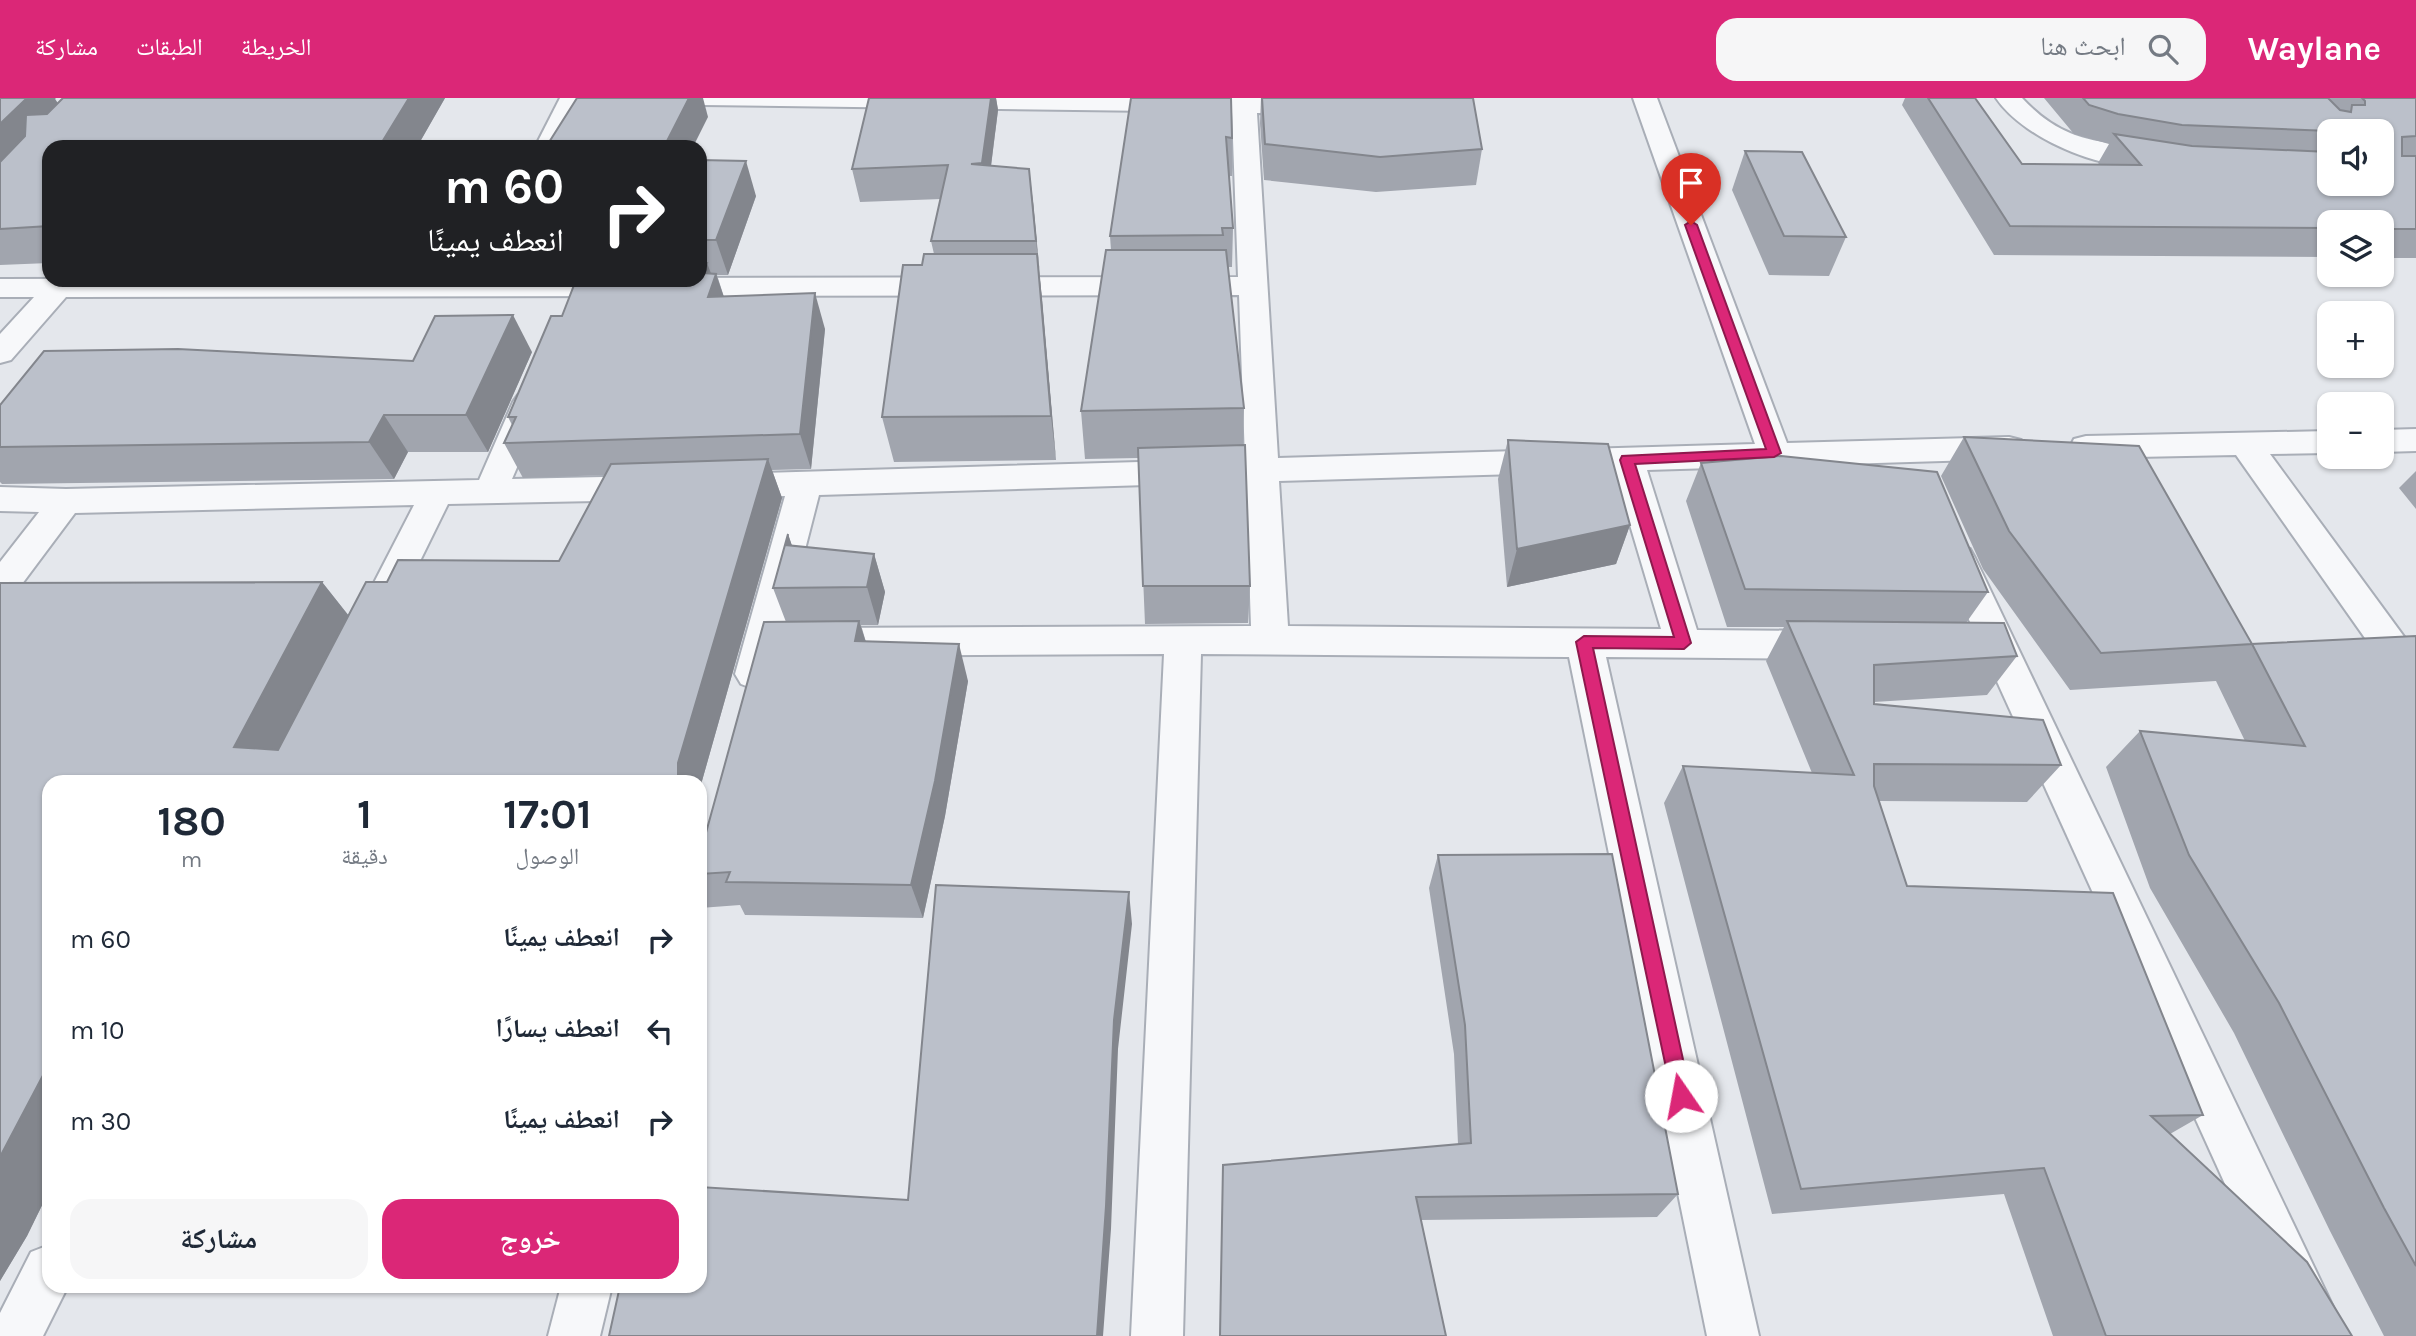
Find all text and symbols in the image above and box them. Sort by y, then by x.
search box [1716,18,2206,81]
icon: search [2144,30,2182,68]
text: Waylane [2248,30,2381,68]
text: ابحث هنا [2040,31,2126,62]
text: مشاركة [35,33,98,61]
text: الطبقات [136,33,203,61]
text: الخريطة [241,33,311,61]
map controls [2317,119,2394,469]
button: sound [2317,119,2394,196]
pin [1661,153,1721,225]
text: 60 m [444,158,564,215]
icon: arrive [1672,164,1710,202]
icon: right [588,168,679,259]
button: layers [2317,210,2394,287]
text: انعطف يمينًا [427,222,564,259]
button: + [2317,301,2394,378]
button: − [2317,392,2394,469]
text: 1 [357,789,372,839]
text: 17:01 [503,789,592,839]
text: 180 [157,796,226,846]
text: دقيقة [341,843,388,870]
text: الوصول [516,843,579,870]
text: m [181,846,202,873]
icon: right [641,921,679,959]
text: انعطف يمينًا [503,922,620,953]
text: 60 m [70,924,131,955]
icon: left [641,1012,679,1050]
text: انعطف يسارًا [496,1013,620,1044]
text: 10 m [70,1015,125,1046]
position arrow [1644,1059,1718,1133]
icon: right [641,1103,679,1141]
text: انعطف يمينًا [503,1104,620,1135]
text: 30 m [70,1106,131,1137]
button: مشاركة [70,1199,368,1279]
button: خروج [382,1199,679,1279]

